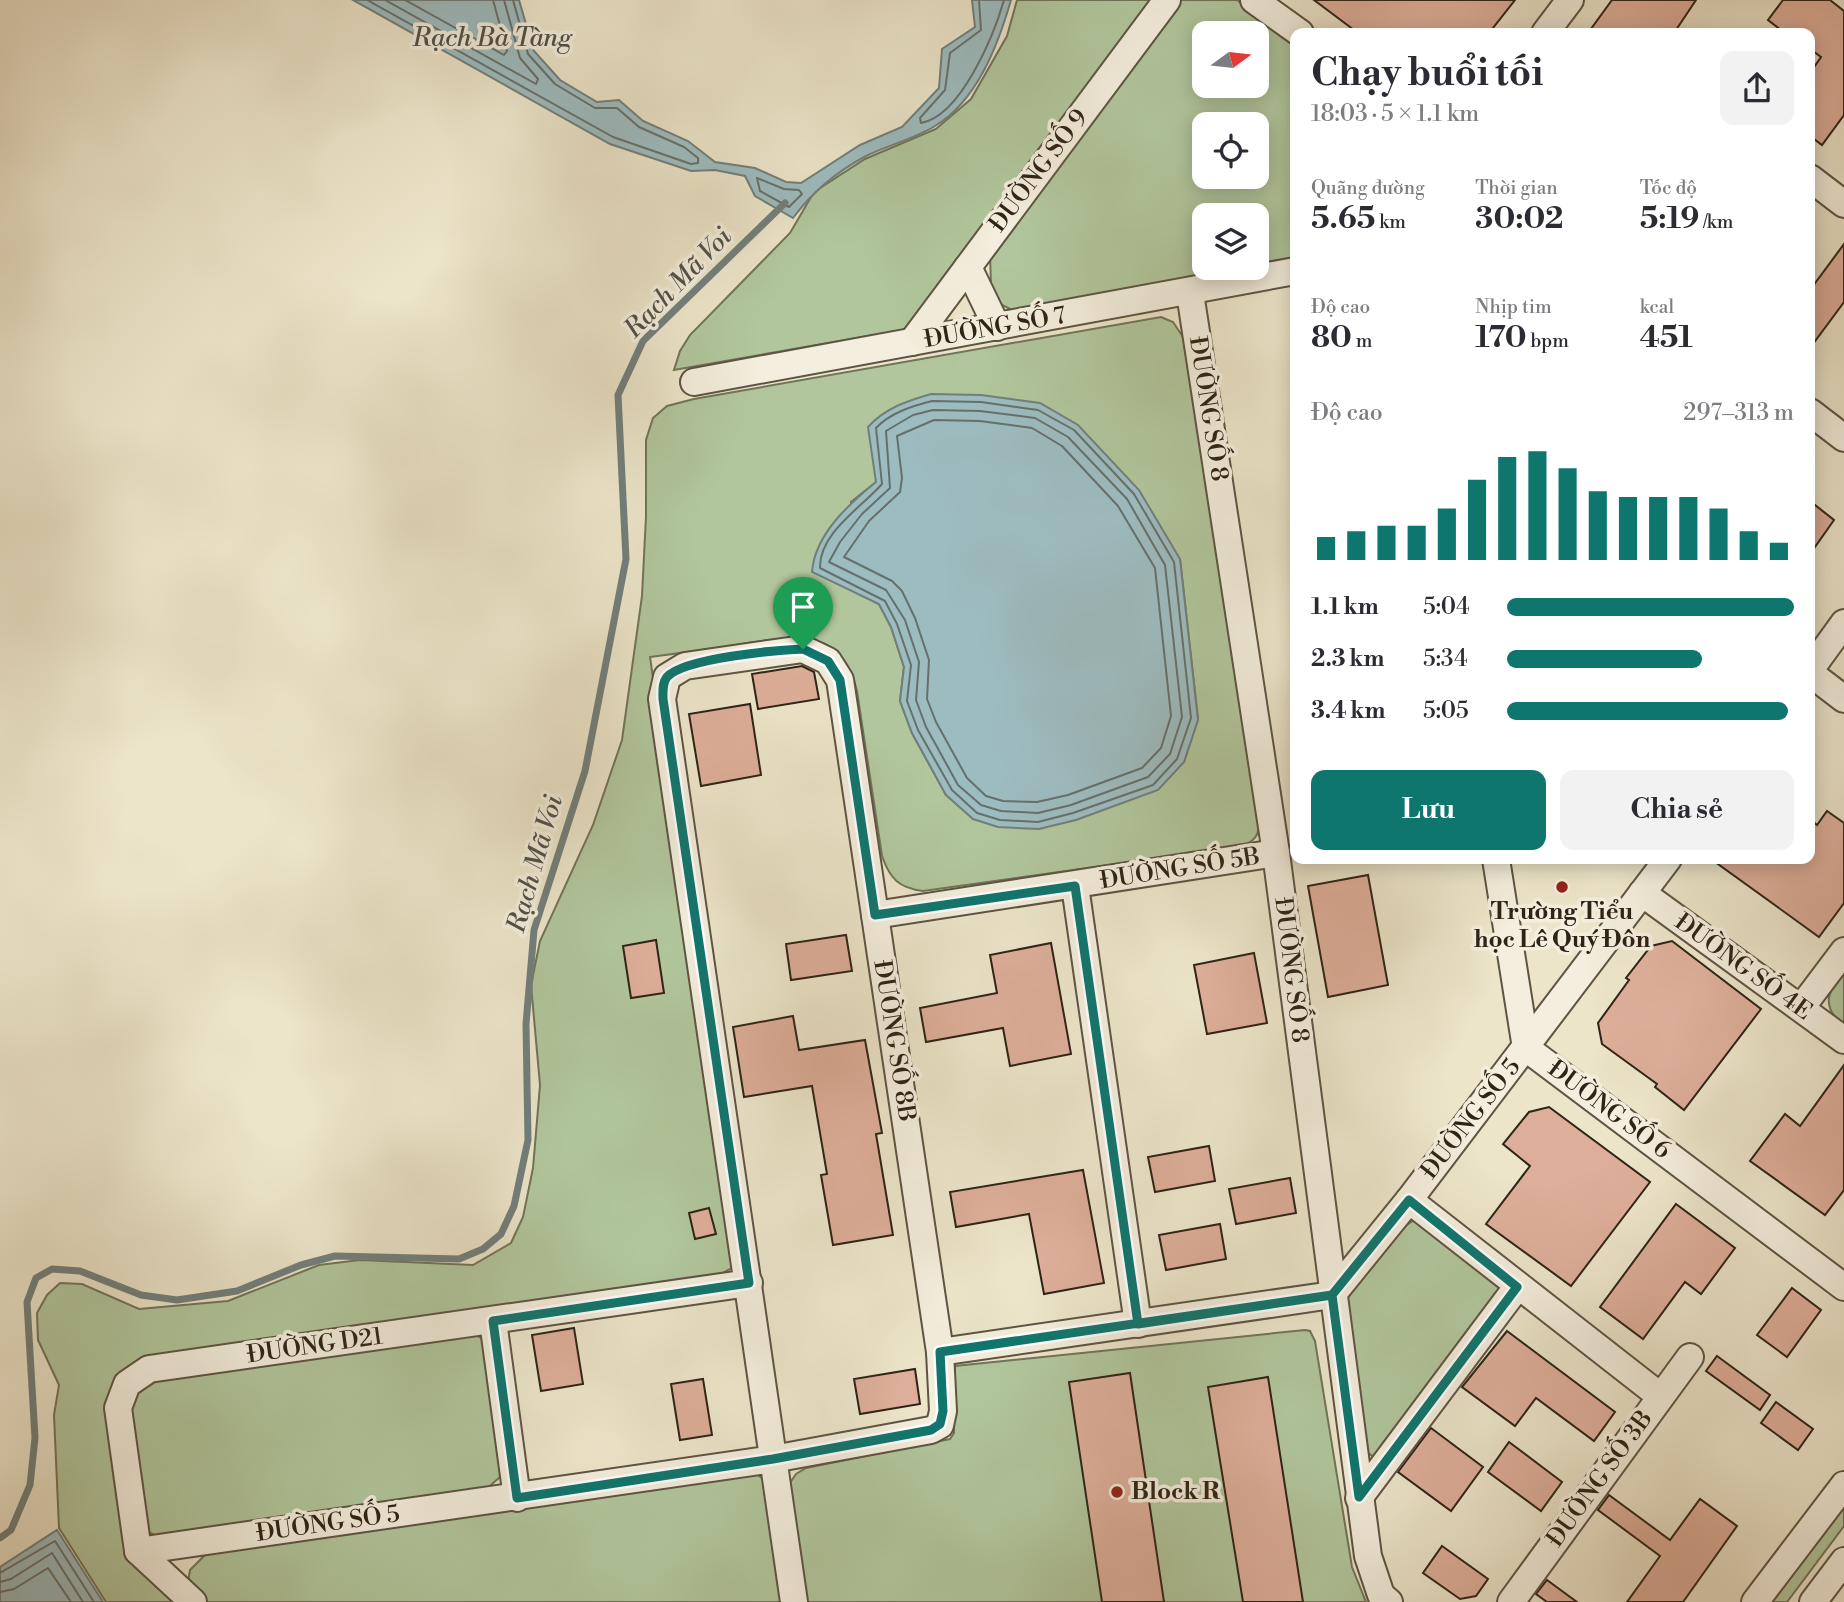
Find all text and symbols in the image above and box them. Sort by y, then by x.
north arrow [1192,21,1269,98]
map controls [1192,21,1269,280]
water label: Rạch Bà Tàng [411,22,573,54]
text: Chạy buổi tối [1311,50,1543,97]
button: share [1720,51,1794,125]
text: 18:03 · 5 × 1.1 km [1311,100,1479,128]
street label: ĐƯỜNG SỐ 9 [980,101,1095,238]
button: locate [1192,112,1269,189]
text: Quãng đường [1311,176,1425,200]
text: Thời gian [1475,176,1558,200]
text: Tốc độ [1640,176,1697,200]
text: 5.65 [1311,200,1375,238]
text: 30:02 [1475,200,1564,238]
text: 5:19 [1640,200,1699,238]
button: layers [1192,203,1269,280]
text: km [1375,210,1406,234]
text: /km [1699,210,1733,234]
water label: Rạch Mã Voi [617,220,739,346]
text: Độ cao [1311,295,1370,319]
text: Nhịp tim [1475,295,1552,319]
text: kcal [1640,295,1674,319]
street label: ĐƯỜNG SỐ 7 [921,297,1068,355]
text: 80 [1311,319,1352,357]
text: 170 [1475,319,1527,357]
text: 451 [1640,319,1693,357]
text: m [1352,329,1372,353]
text: bpm [1527,329,1569,353]
street label: ĐƯỜNG SỐ 8 [1182,334,1238,484]
text: Độ cao [1311,399,1383,427]
text: 297–313 m [1683,399,1794,427]
pin [773,577,833,649]
icon: arrive [784,588,822,626]
text: 1.1 km [1311,593,1379,621]
text: 5:04 [1423,593,1470,621]
text: 2.3 km [1311,645,1384,673]
text: 5:34 [1423,645,1468,673]
text: 3.4 km [1311,697,1385,725]
text: 5:05 [1423,697,1469,725]
button: Lưu [1311,770,1546,850]
button: Chia sẻ [1560,770,1794,850]
water label: Rạch Mã Voi [500,791,570,937]
street label: ĐƯỜNG SỐ 5B [1097,838,1262,896]
marker: Trường Tiểu học Lê Quý Đôn [1554,879,1570,895]
street label: ĐƯỜNG SỐ 8 [1267,895,1319,1044]
place label: Trường Tiểu học Lê Quý Đôn [1474,897,1651,955]
street label: ĐƯỜNG SỐ 4E [1668,904,1820,1027]
street label: ĐƯỜNG SỐ 8B [866,957,926,1124]
street label: ĐƯỜNG SỐ 5 [1411,1050,1527,1185]
street label: ĐƯỜNG SỐ 6 [1542,1051,1679,1166]
street label: ĐƯỜNG D21 [245,1320,386,1370]
street label: ĐƯỜNG SỐ 3B [1537,1402,1660,1553]
place label: Block R [1131,1477,1221,1507]
marker: Block R [1109,1484,1125,1500]
street label: ĐƯỜNG SỐ 5 [254,1495,402,1549]

